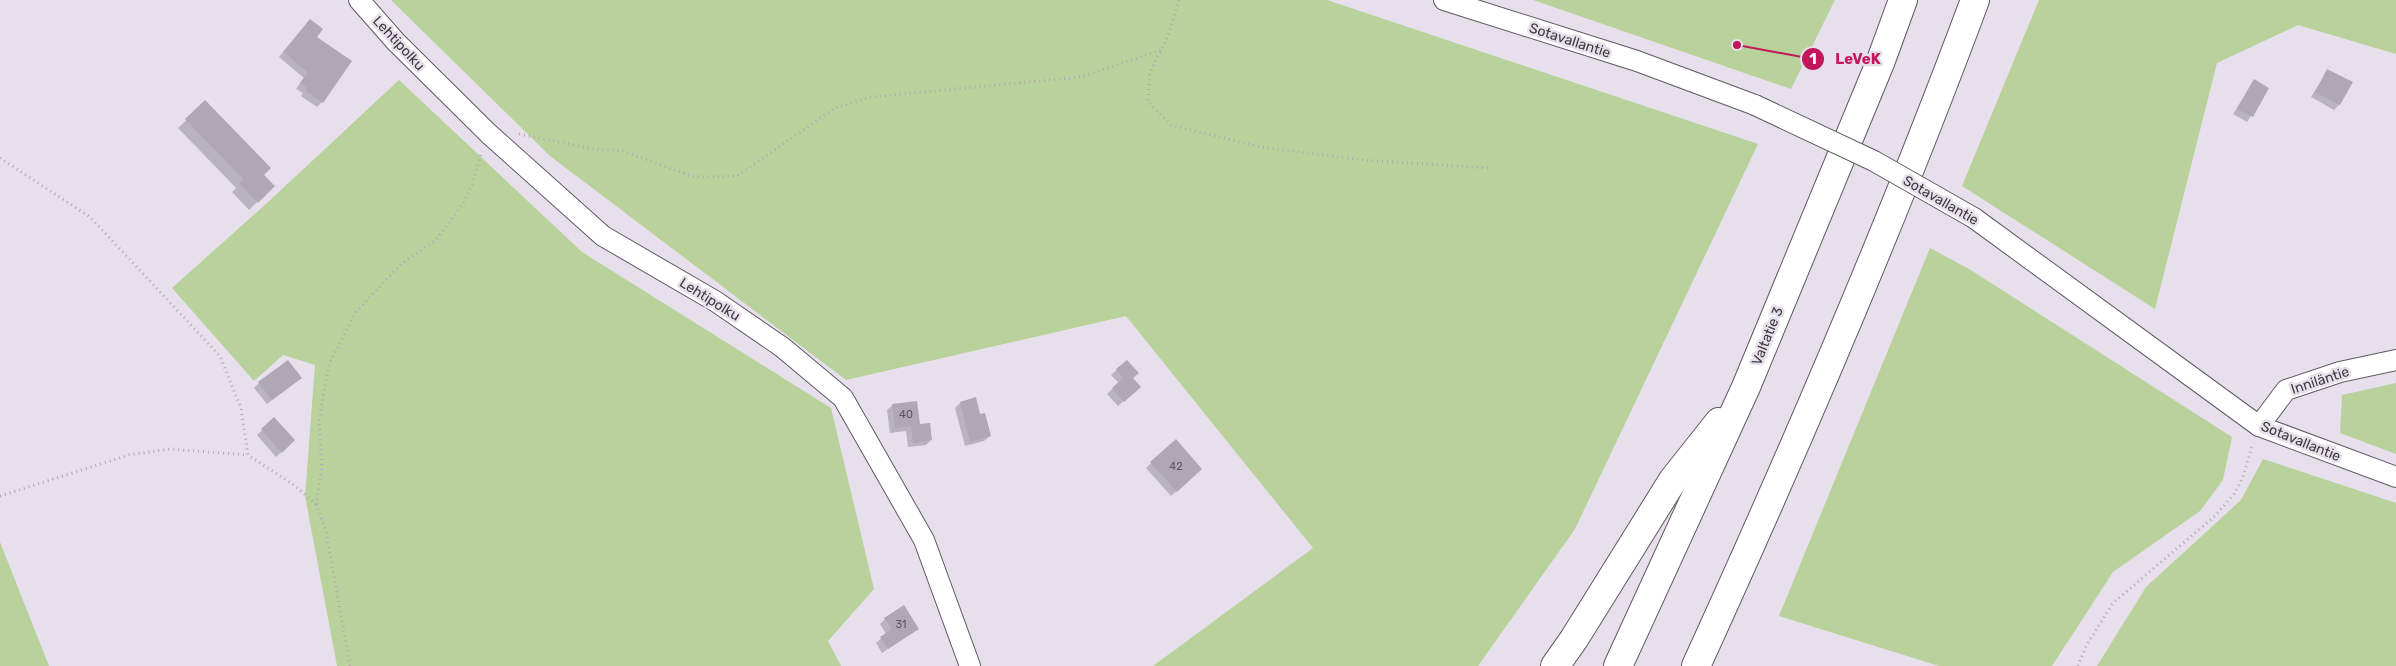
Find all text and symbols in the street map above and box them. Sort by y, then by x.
street label: Lehtipolku [369,13,428,74]
street label: Sotavallantie [1527,19,1613,62]
callout: LeVeK [1801,44,1891,74]
text: 1 [1809,50,1817,68]
text: LeVeK [1835,50,1881,68]
street label: Sotavallantie [1900,172,1982,229]
street label: Lehtipolku [676,274,743,325]
street label: Valtatie 3 [1748,305,1787,368]
street label: Inniläntie [2289,363,2352,398]
house number: 40 [899,408,913,421]
street label: Sotavallantie [2258,418,2343,465]
house number: 42 [1169,460,1183,473]
house number: 31 [895,618,907,631]

